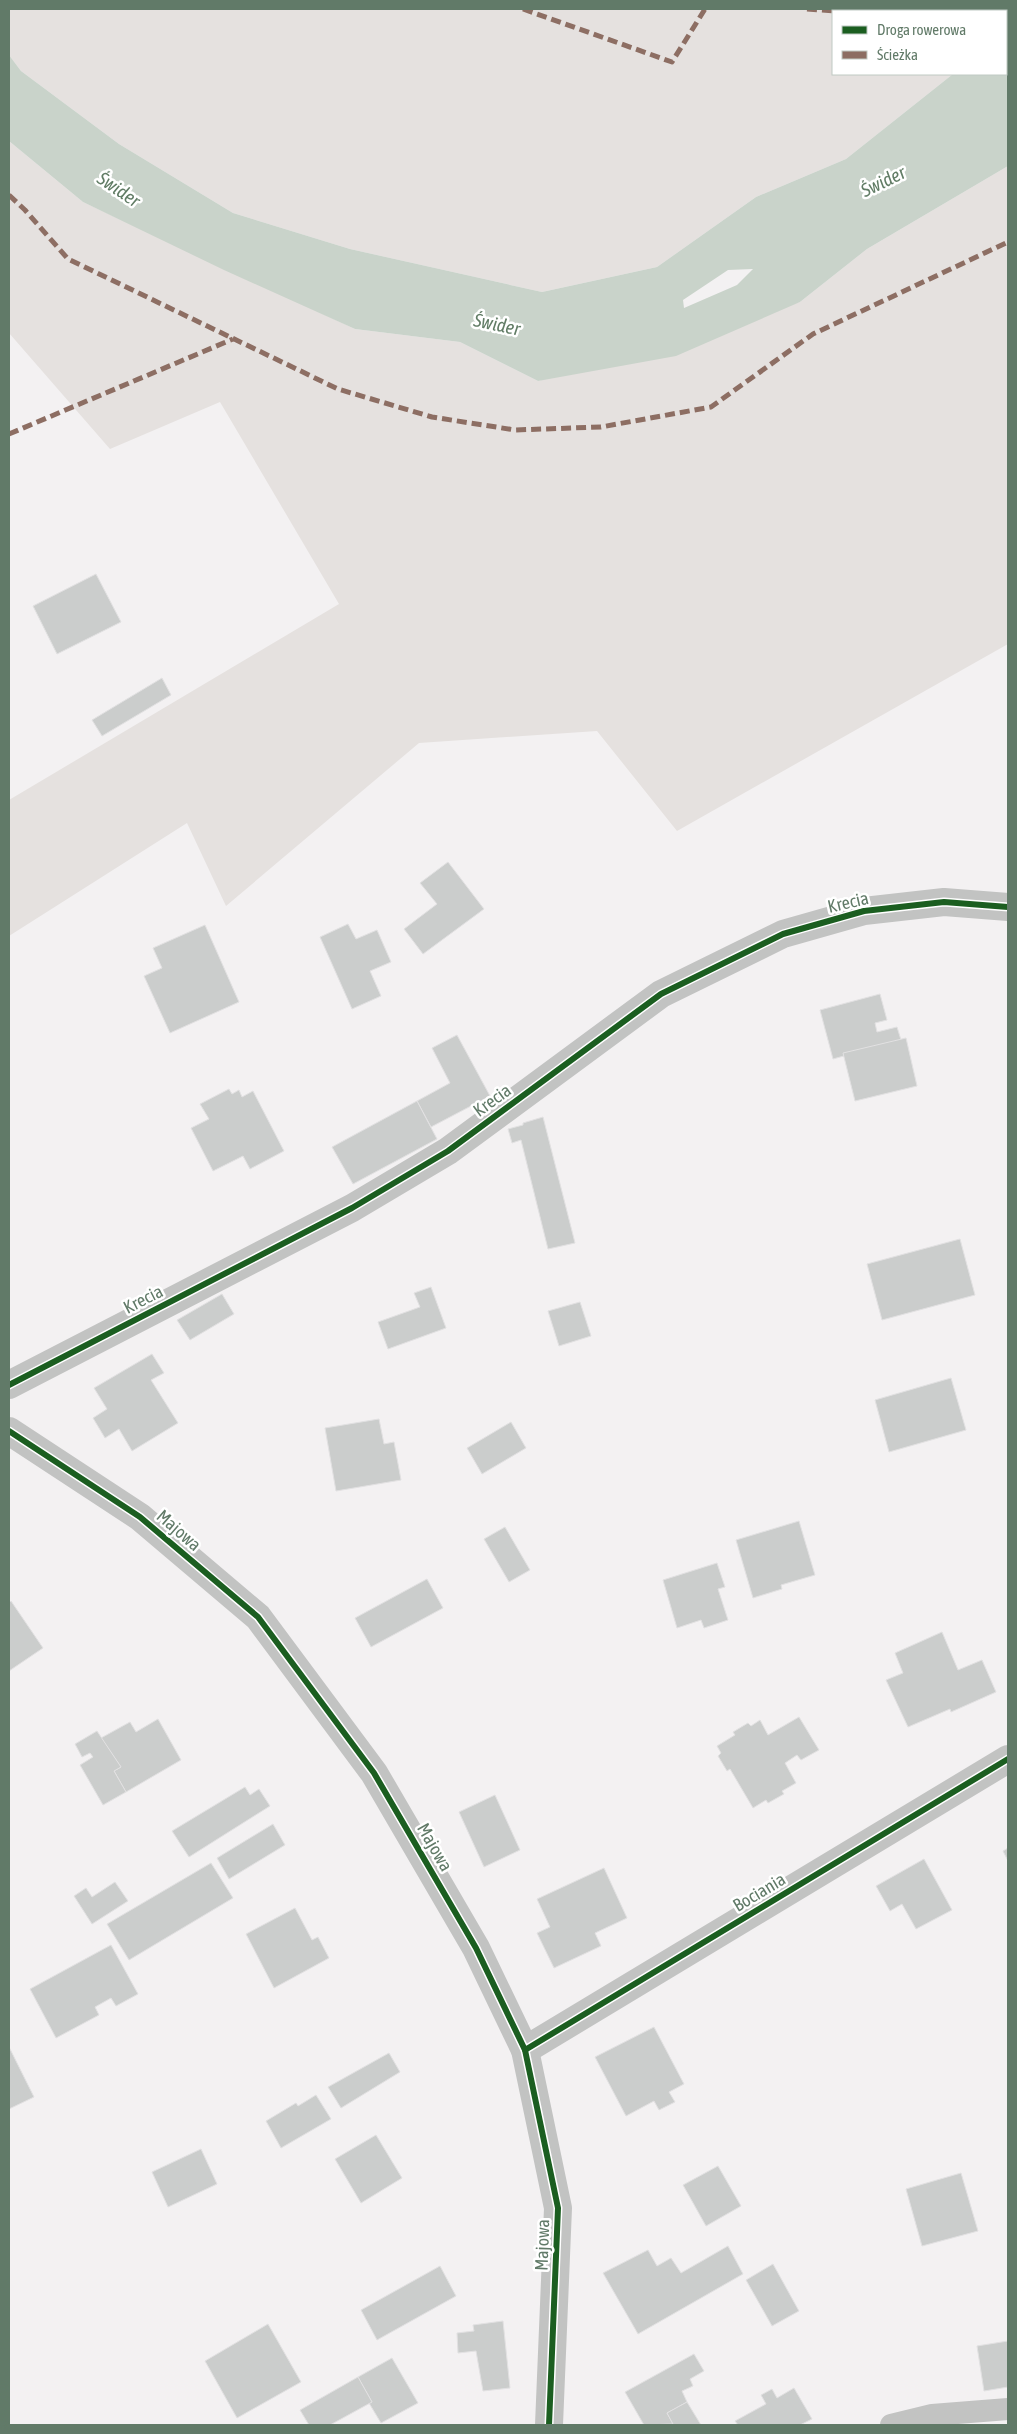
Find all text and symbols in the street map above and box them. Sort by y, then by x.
legend [832,10,1007,75]
text: Droga rowerowa [877,21,966,38]
text: Ścieżka [877,46,918,63]
water label: Świder [856,160,910,202]
water label: Świder [93,166,146,212]
water label: Świder [471,308,524,340]
street label: Krecia [825,887,871,917]
street label: Krecia [469,1079,515,1121]
street label: Krecia [120,1280,166,1318]
street label: Majowa [153,1505,205,1555]
street label: Majowa [413,1819,457,1875]
street label: Bociania [729,1868,789,1916]
street label: Majowa [531,2219,553,2271]

